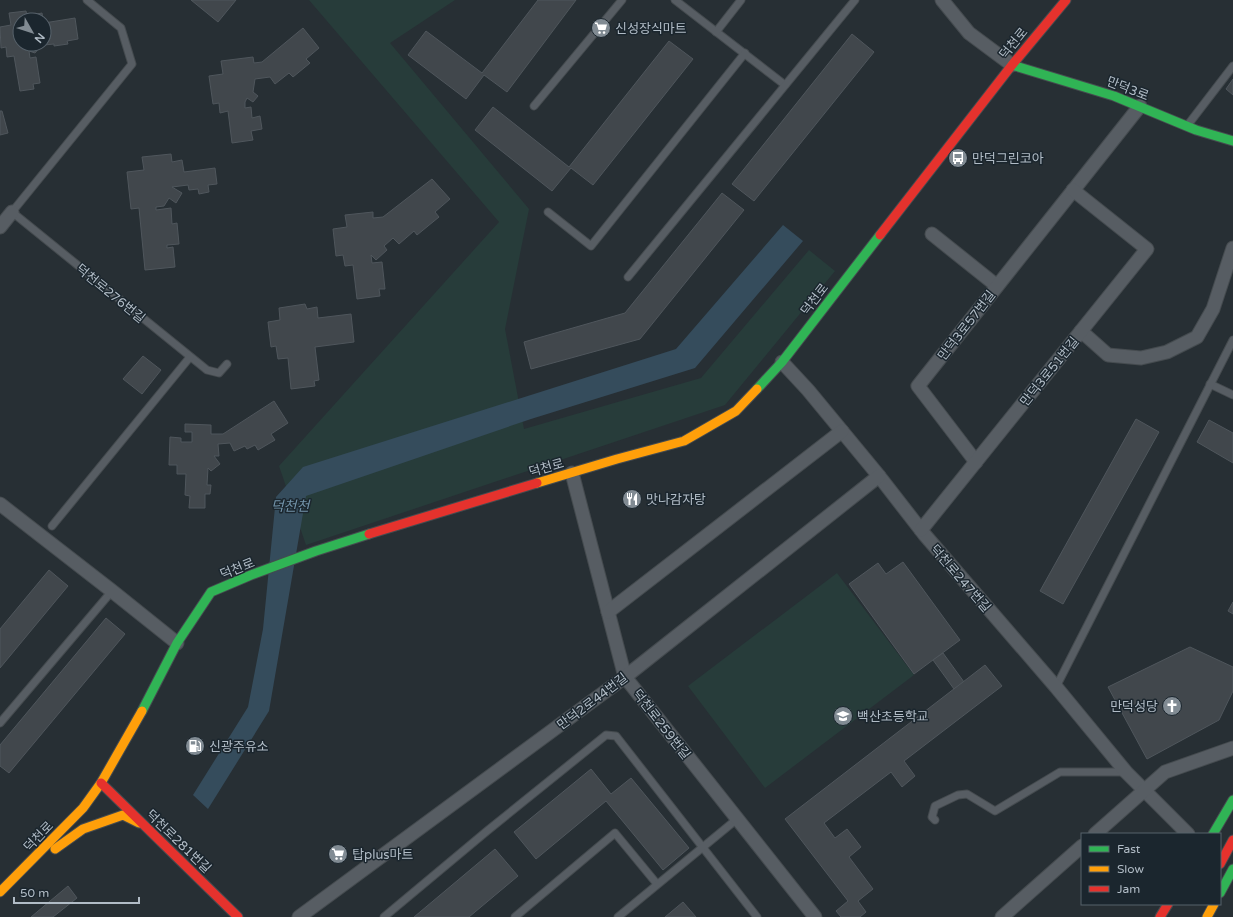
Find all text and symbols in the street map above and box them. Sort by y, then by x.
north arrow [12,12,52,52]
supermarket icon: 신성장식마트 [590,17,612,39]
place label: 신성장식마트 [615,21,687,37]
street label: 덕천로 [996,25,1031,63]
text: N [32,30,47,46]
street label: 만덕3로 [1104,74,1151,104]
bus stop icon: 만덕그린코아 [947,147,969,169]
place label: 만덕그린코아 [972,151,1044,167]
street label: 덕천로276번길 [73,261,148,327]
street label: 덕천로 [797,281,832,319]
street label: 만덕3로57번길 [935,287,999,364]
street label: 만덕3로51번길 [1017,334,1083,409]
street label: 덕천로 [527,455,566,481]
restaurant icon: 맛나감자탕 [621,488,643,510]
place label: 맛나감자탕 [646,492,706,508]
water label: 덕천천 [271,498,310,515]
street label: 덕천로247번길 [927,542,994,616]
street label: 덕천로 [218,555,257,583]
street label: 만덕2로44번길 [554,670,631,734]
street label: 덕천로259번길 [629,686,693,763]
church icon: 만덕성당 [1161,695,1183,717]
place label: 만덕성당 [1110,699,1158,715]
school or university icon: 백산초등학교 [832,705,854,727]
place label: 백산초등학교 [857,709,929,725]
fuel station icon: 신광주유소 [184,735,206,757]
place label: 신광주유소 [209,739,269,755]
street label: 덕천로281번길 [142,807,214,877]
street label: 덕천로 [20,818,57,855]
legend [1081,833,1221,905]
text: Fast [1117,842,1141,856]
supermarket icon: 탑plus마트 [327,843,349,865]
place label: 탑plus마트 [352,847,414,863]
text: Slow [1117,862,1144,876]
scale bar [14,879,139,905]
text: Jam [1117,882,1140,896]
text: 50 m [20,886,49,900]

